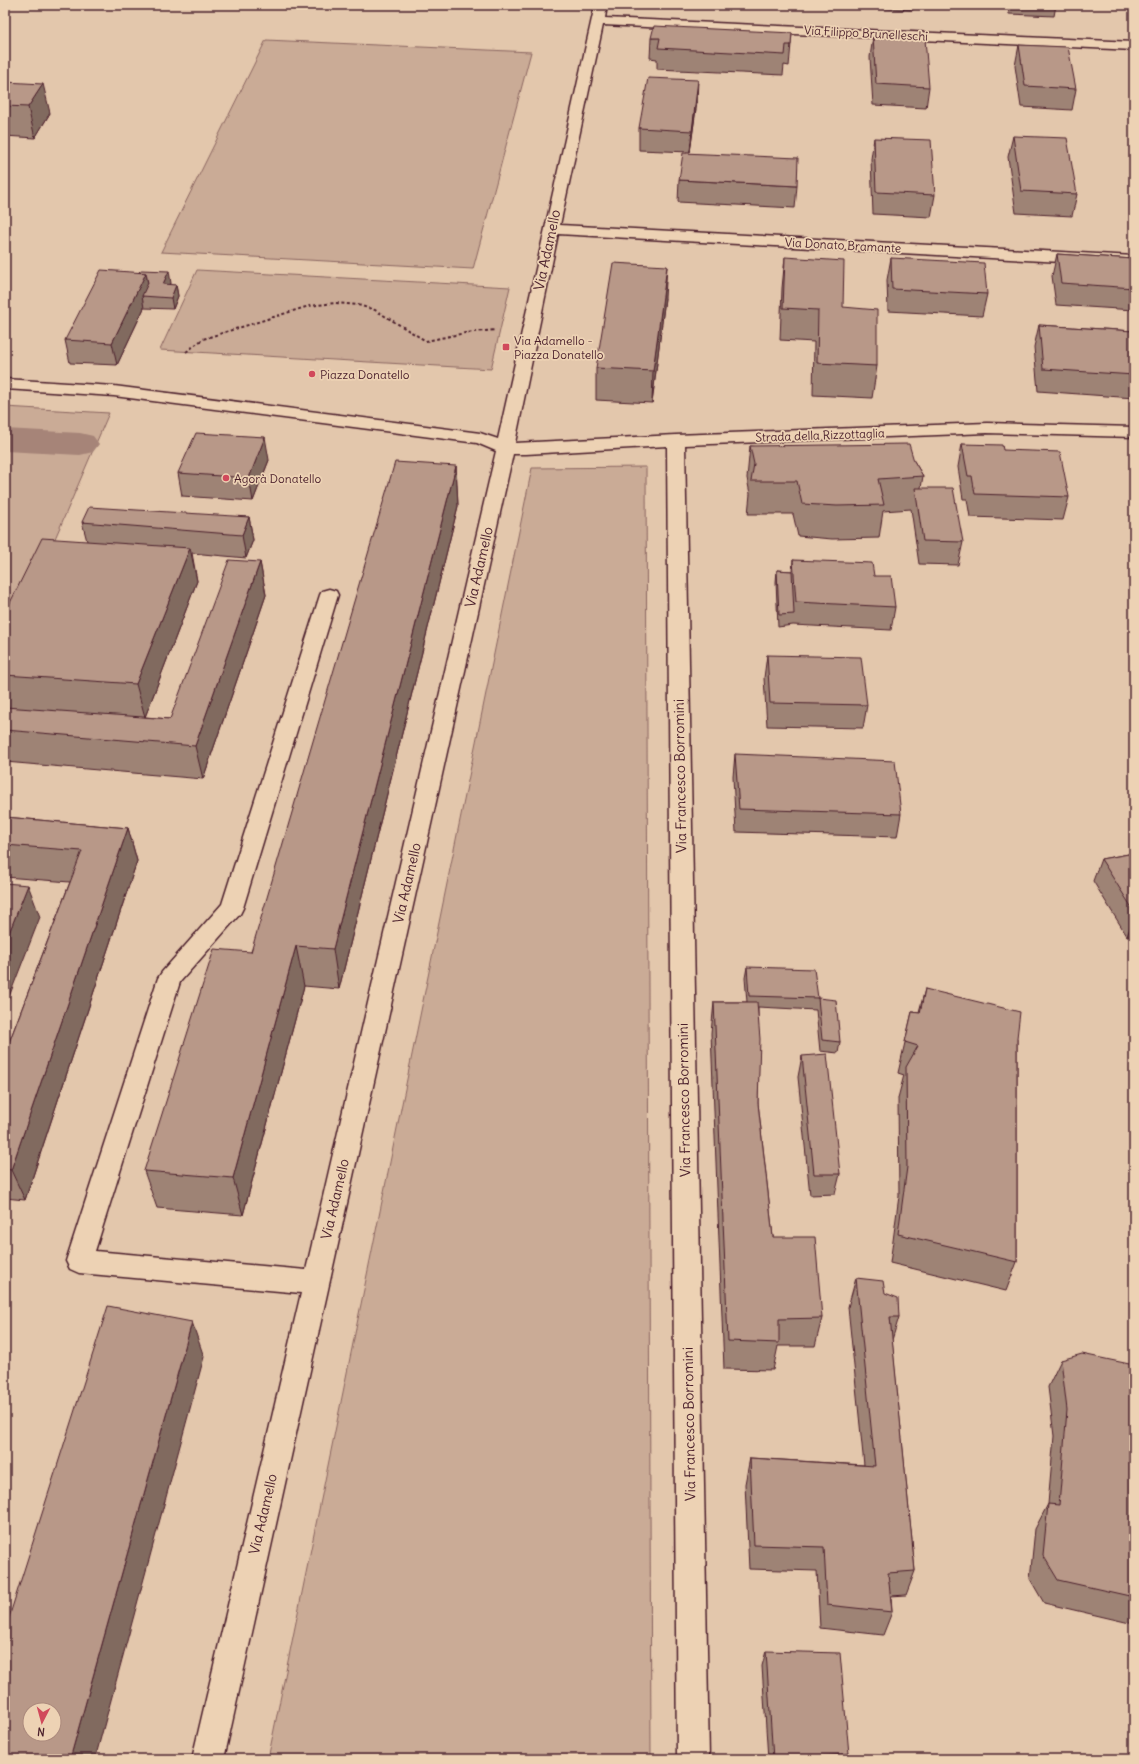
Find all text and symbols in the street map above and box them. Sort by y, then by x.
street label: Via Filippo Brunelleschi [804,22,928,44]
street label: Via Adamello [530,208,564,292]
street label: Via Donato Bramante [784,234,902,256]
place label: Via Adamello - Piazza Donatello [514,333,604,362]
marker: Via Adamello - Piazza Donatello [501,342,511,352]
place label: Piazza Donatello [320,367,410,382]
marker: Piazza Donatello [307,369,317,379]
street label: Strada della Rizzottaglia [755,425,885,445]
place label: Agorà Donatello [234,471,321,486]
marker: Agorà Donatello [221,473,231,483]
street label: Via Adamello [461,525,497,609]
street label: Via Francesco Borromini [670,699,690,853]
street label: Via Adamello [389,841,425,925]
street label: Via Francesco Borromini [674,1023,694,1177]
street label: Via Adamello [317,1157,353,1241]
street label: Via Francesco Borromini [679,1347,699,1501]
street label: Via Adamello [245,1472,281,1556]
north arrow [22,1702,62,1742]
text: N [36,1725,45,1739]

